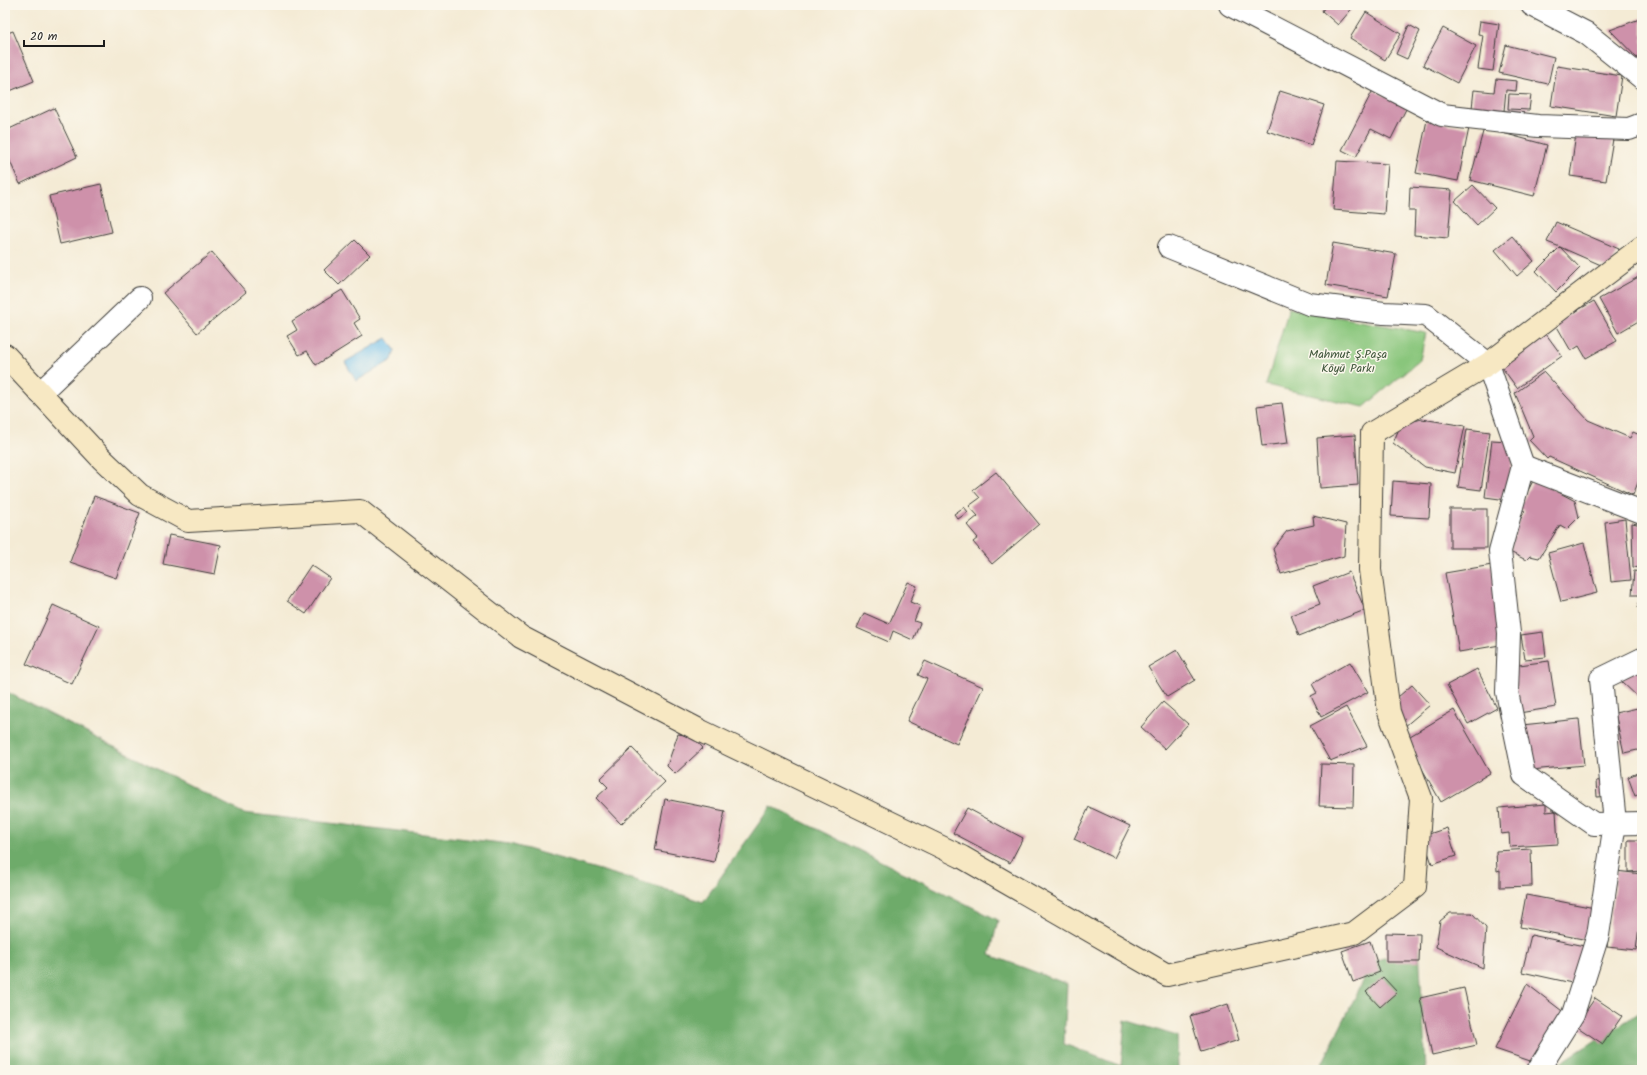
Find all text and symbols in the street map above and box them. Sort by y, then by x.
scale bar [24,22,104,48]
text: 20 m [30,27,58,46]
park label: Mahmut Ş.Paşa Köyü Parkı [1309,345,1388,378]

